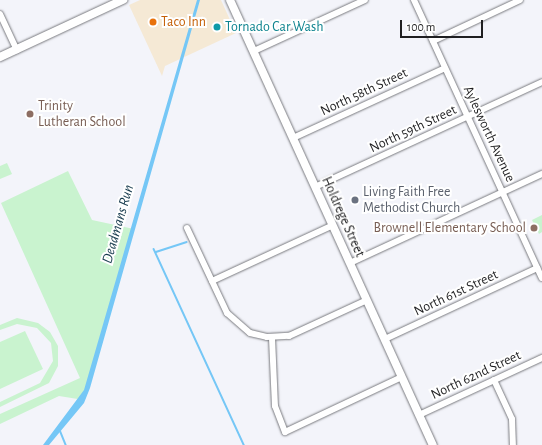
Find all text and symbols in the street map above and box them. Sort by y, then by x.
scale bar [402,12,485,38]
place label: Taco Inn [161,14,206,30]
marker: Taco Inn [148,17,158,27]
place label: Tornado Car Wash [225,19,323,35]
text: 100 m [407,21,435,33]
marker: Tornado Car Wash [212,22,222,32]
street label: North 58th Street [318,65,410,119]
street label: Aylesworth Avenue [459,83,519,185]
place label: Trinity Lutheran School [38,98,126,130]
street label: North 59th Street [367,102,459,156]
marker: Trinity Lutheran School [25,109,35,119]
street label: Holdrege Street [318,174,368,260]
water label: Deadmans Run [98,183,138,265]
place label: Living Faith Free Methodist Church [363,184,460,216]
marker: Living Faith Free Methodist Church [350,195,360,205]
place label: Brownell Elementary School [374,220,526,236]
marker: Brownell Elementary School [529,223,539,233]
street label: North 61st Street [411,266,501,320]
street label: North 62nd Street [428,347,524,403]

